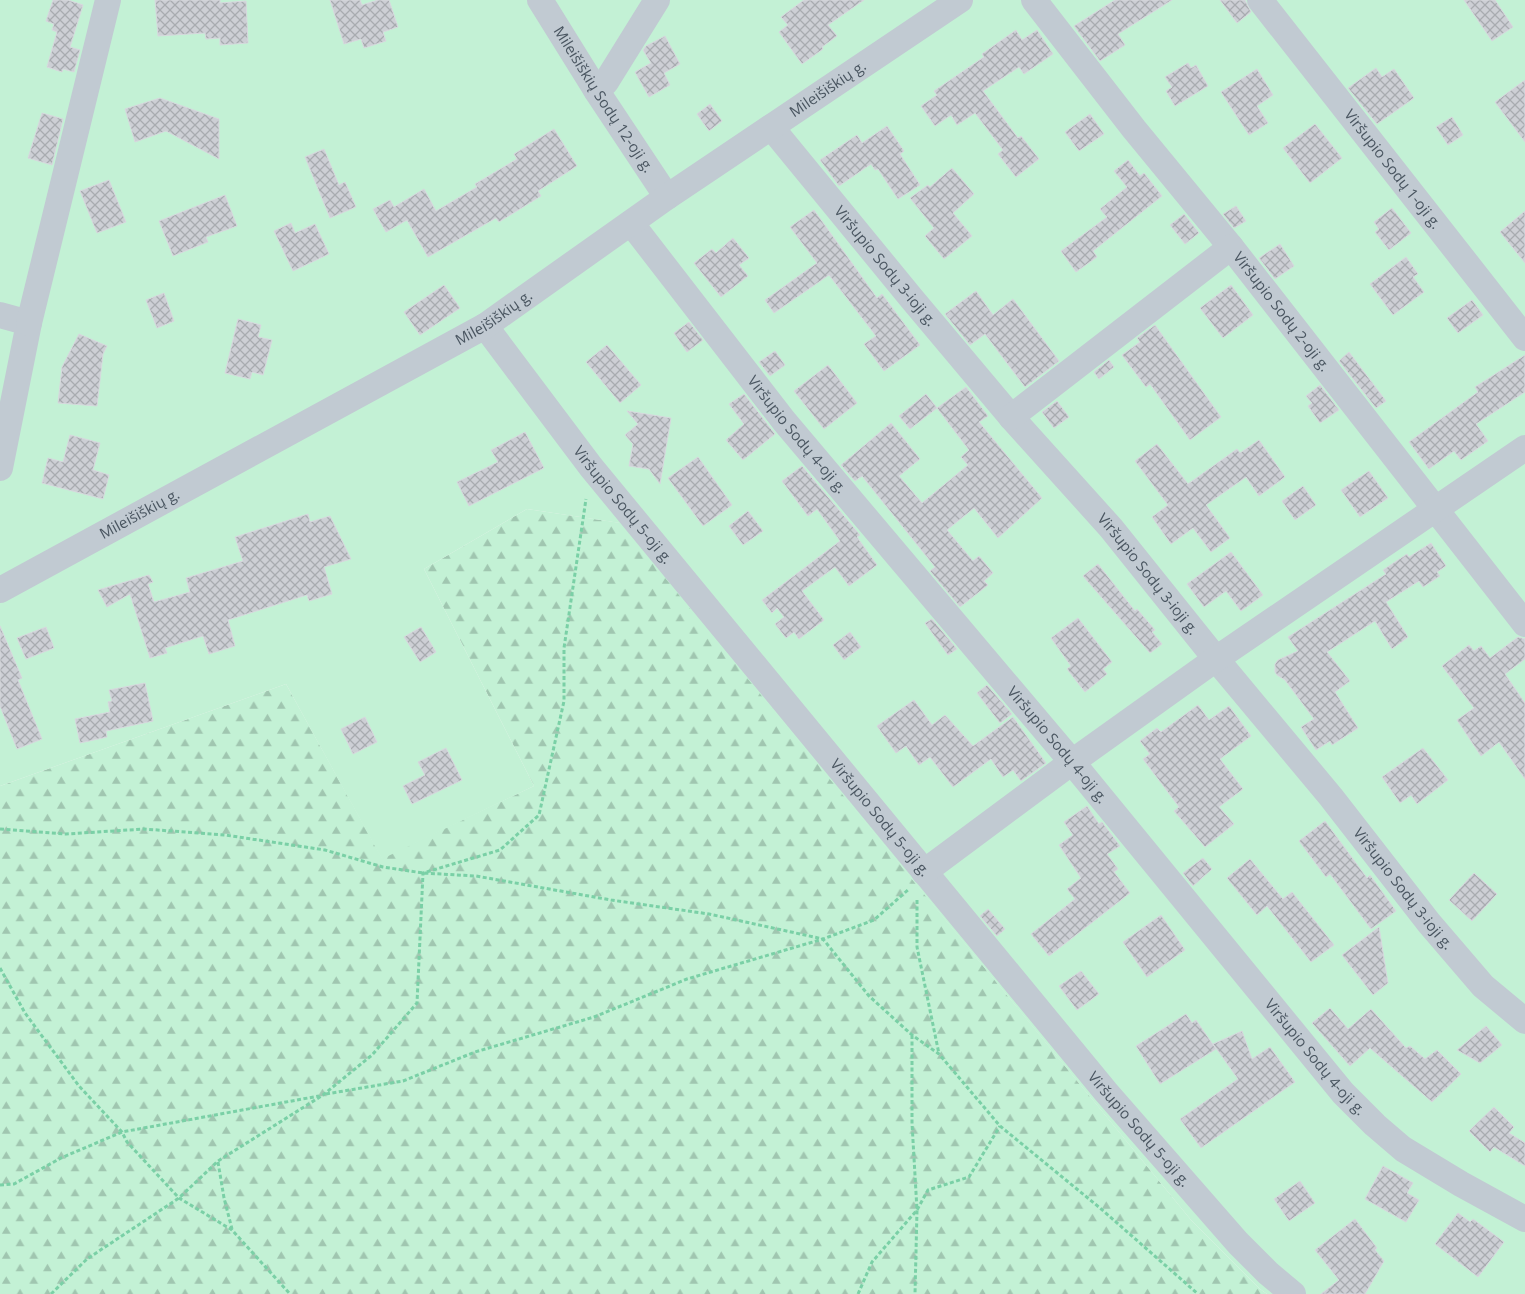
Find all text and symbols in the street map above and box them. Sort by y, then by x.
street label: Mileišiškių Sodų 12-oji g. [550,22,659,176]
street label: Mileišiškių g. [785,55,869,121]
street label: Viršupio Sodų 1-oji g. [1340,105,1447,233]
street label: Viršupio Sodų 3-ioji g. [830,201,942,330]
street label: Viršupio Sodų 2-oji g. [1229,247,1335,375]
street label: Mileišiškių g. [451,285,536,349]
street label: Viršupio Sodų 4-oji g. [743,371,852,497]
street label: Viršupio Sodų 5-oji g. [570,441,678,568]
street label: Mileišiškių g. [96,483,183,543]
street label: Viršupio Sodų 3-ioji g. [1094,509,1204,639]
street label: Viršupio Sodų 4-oji g. [1003,682,1113,807]
street label: Viršupio Sodų 5-oji g. [826,754,935,880]
street label: Viršupio Sodų 3-ioji g. [1349,823,1458,953]
street label: Viršupio Sodų 4-oji g. [1261,994,1371,1119]
street label: Viršupio Sodų 5-oji g. [1084,1067,1195,1191]

